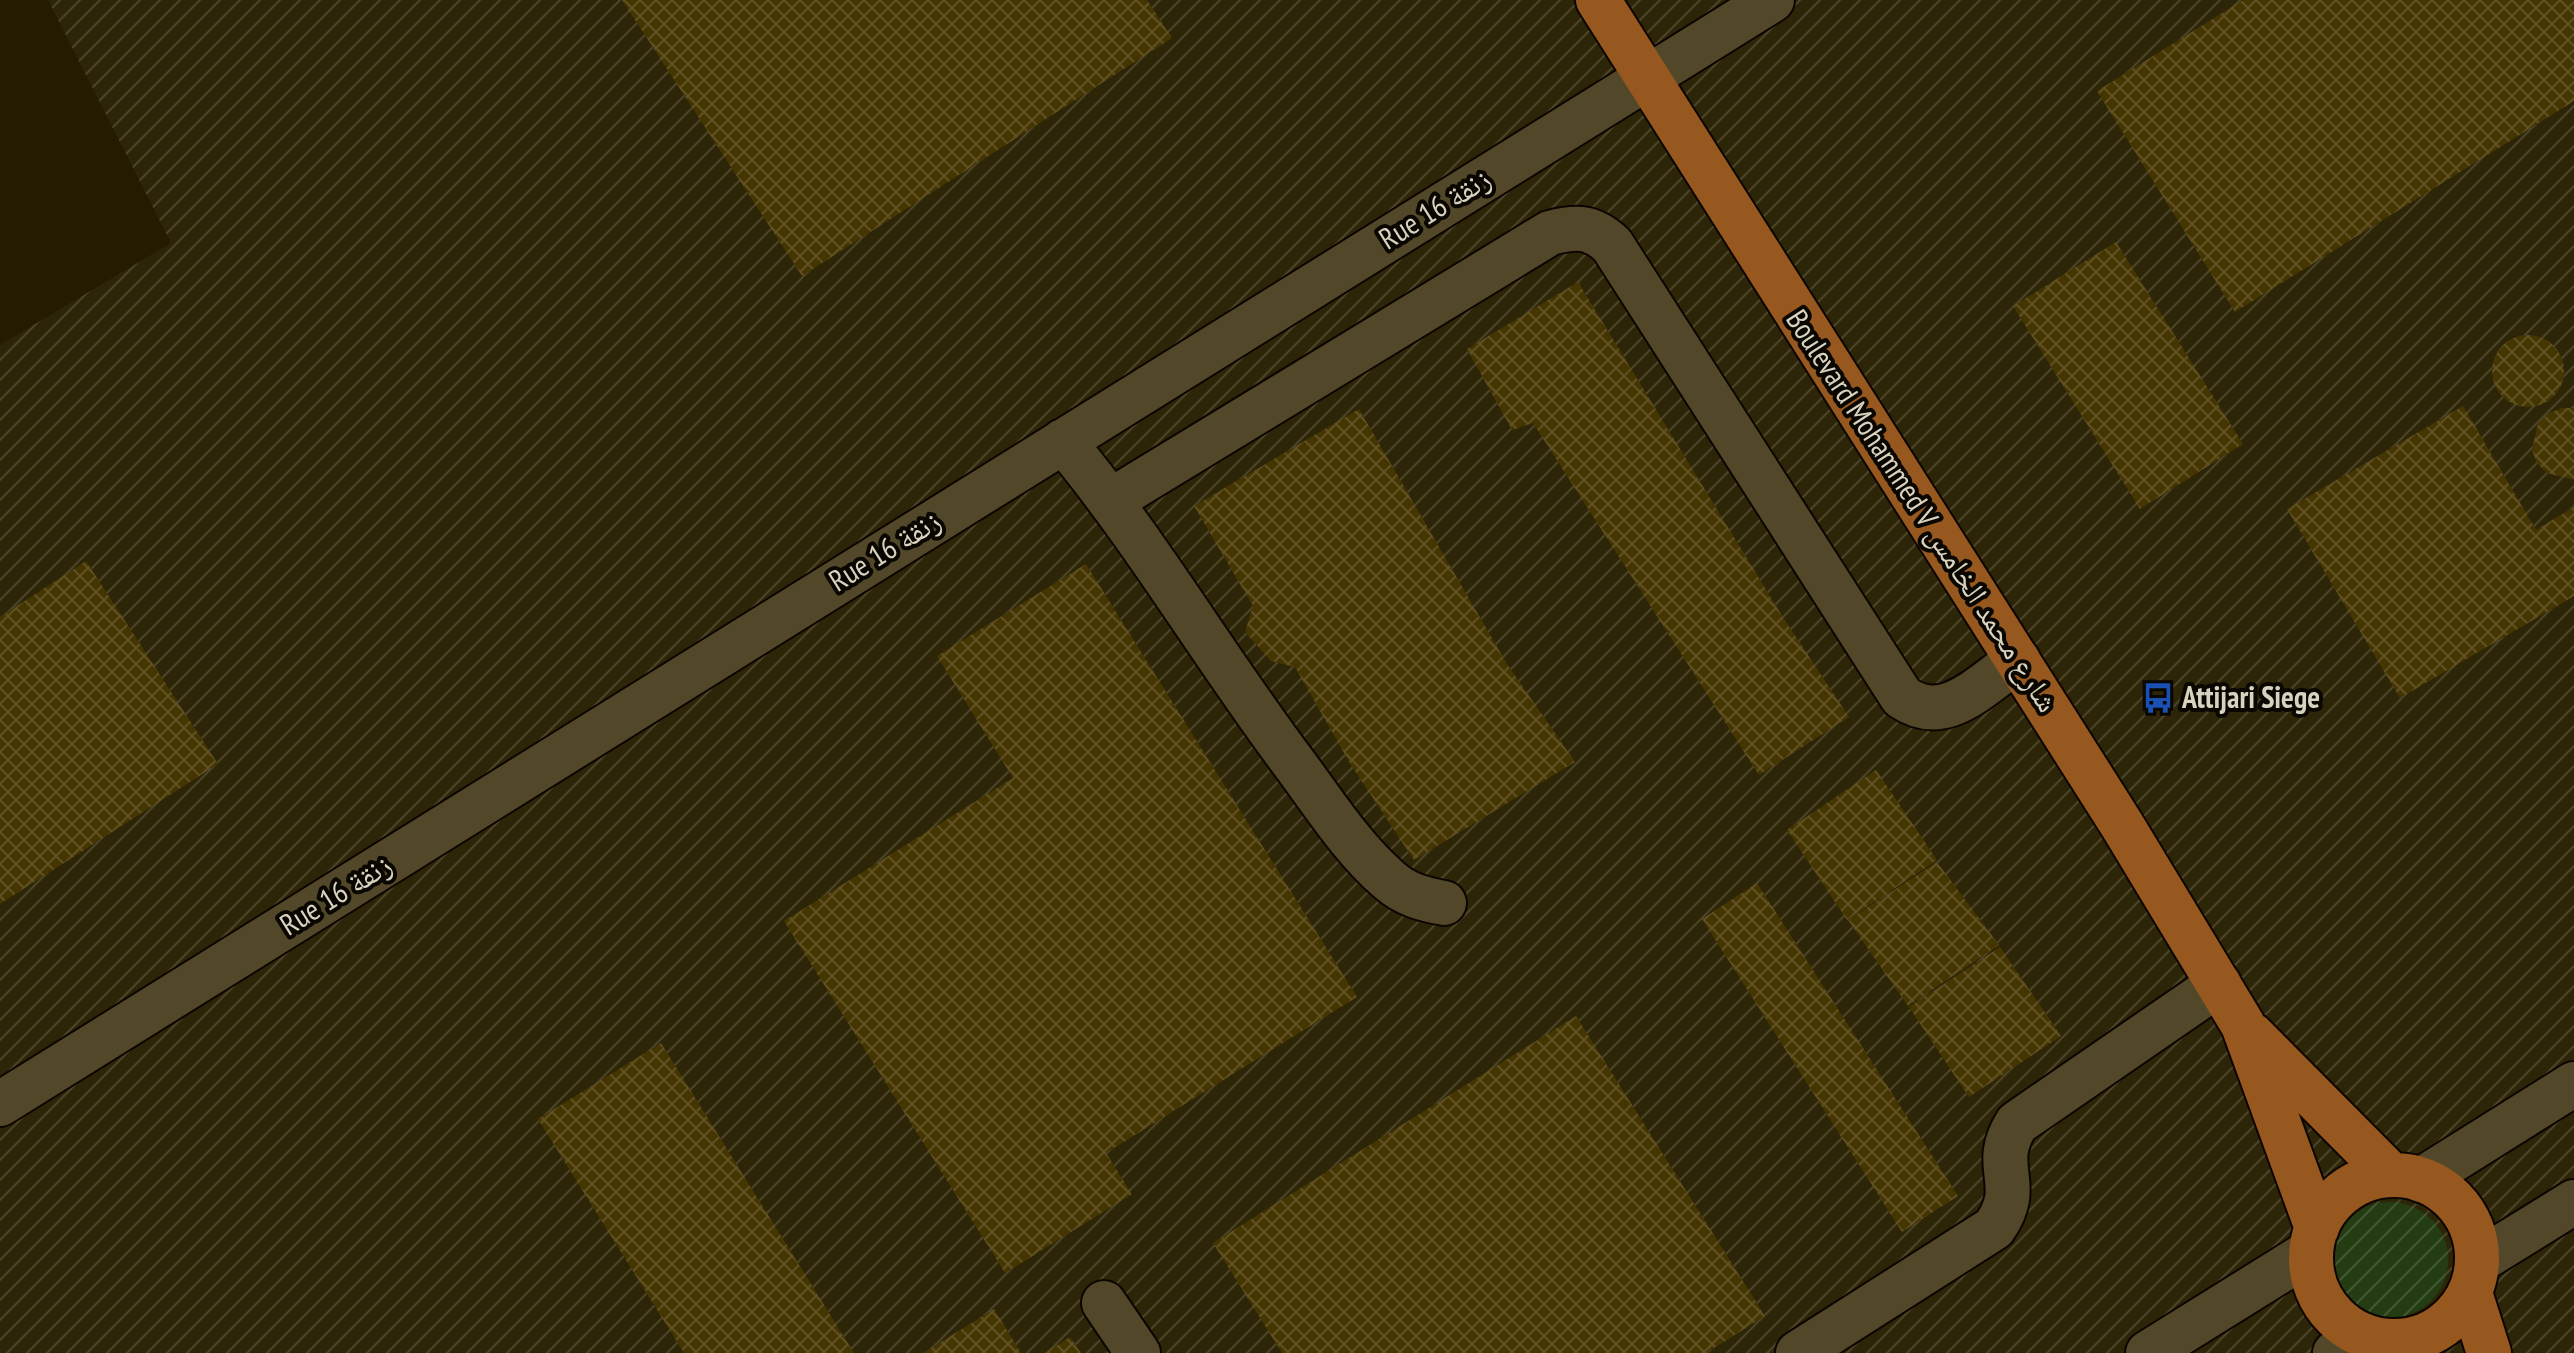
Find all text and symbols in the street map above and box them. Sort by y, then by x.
street label: Rue 16 زنقة [1371,158,1497,257]
street label: Boulevard Mohammed V شارع محمد الخامس [1777,301,2068,719]
street label: Rue 16 زنقة [821,500,947,599]
place label: Attijari Siege [2181,677,2320,716]
bus stop icon: Attijari Siege [2141,681,2175,715]
street label: Rue 16 زنقة [272,844,398,943]

